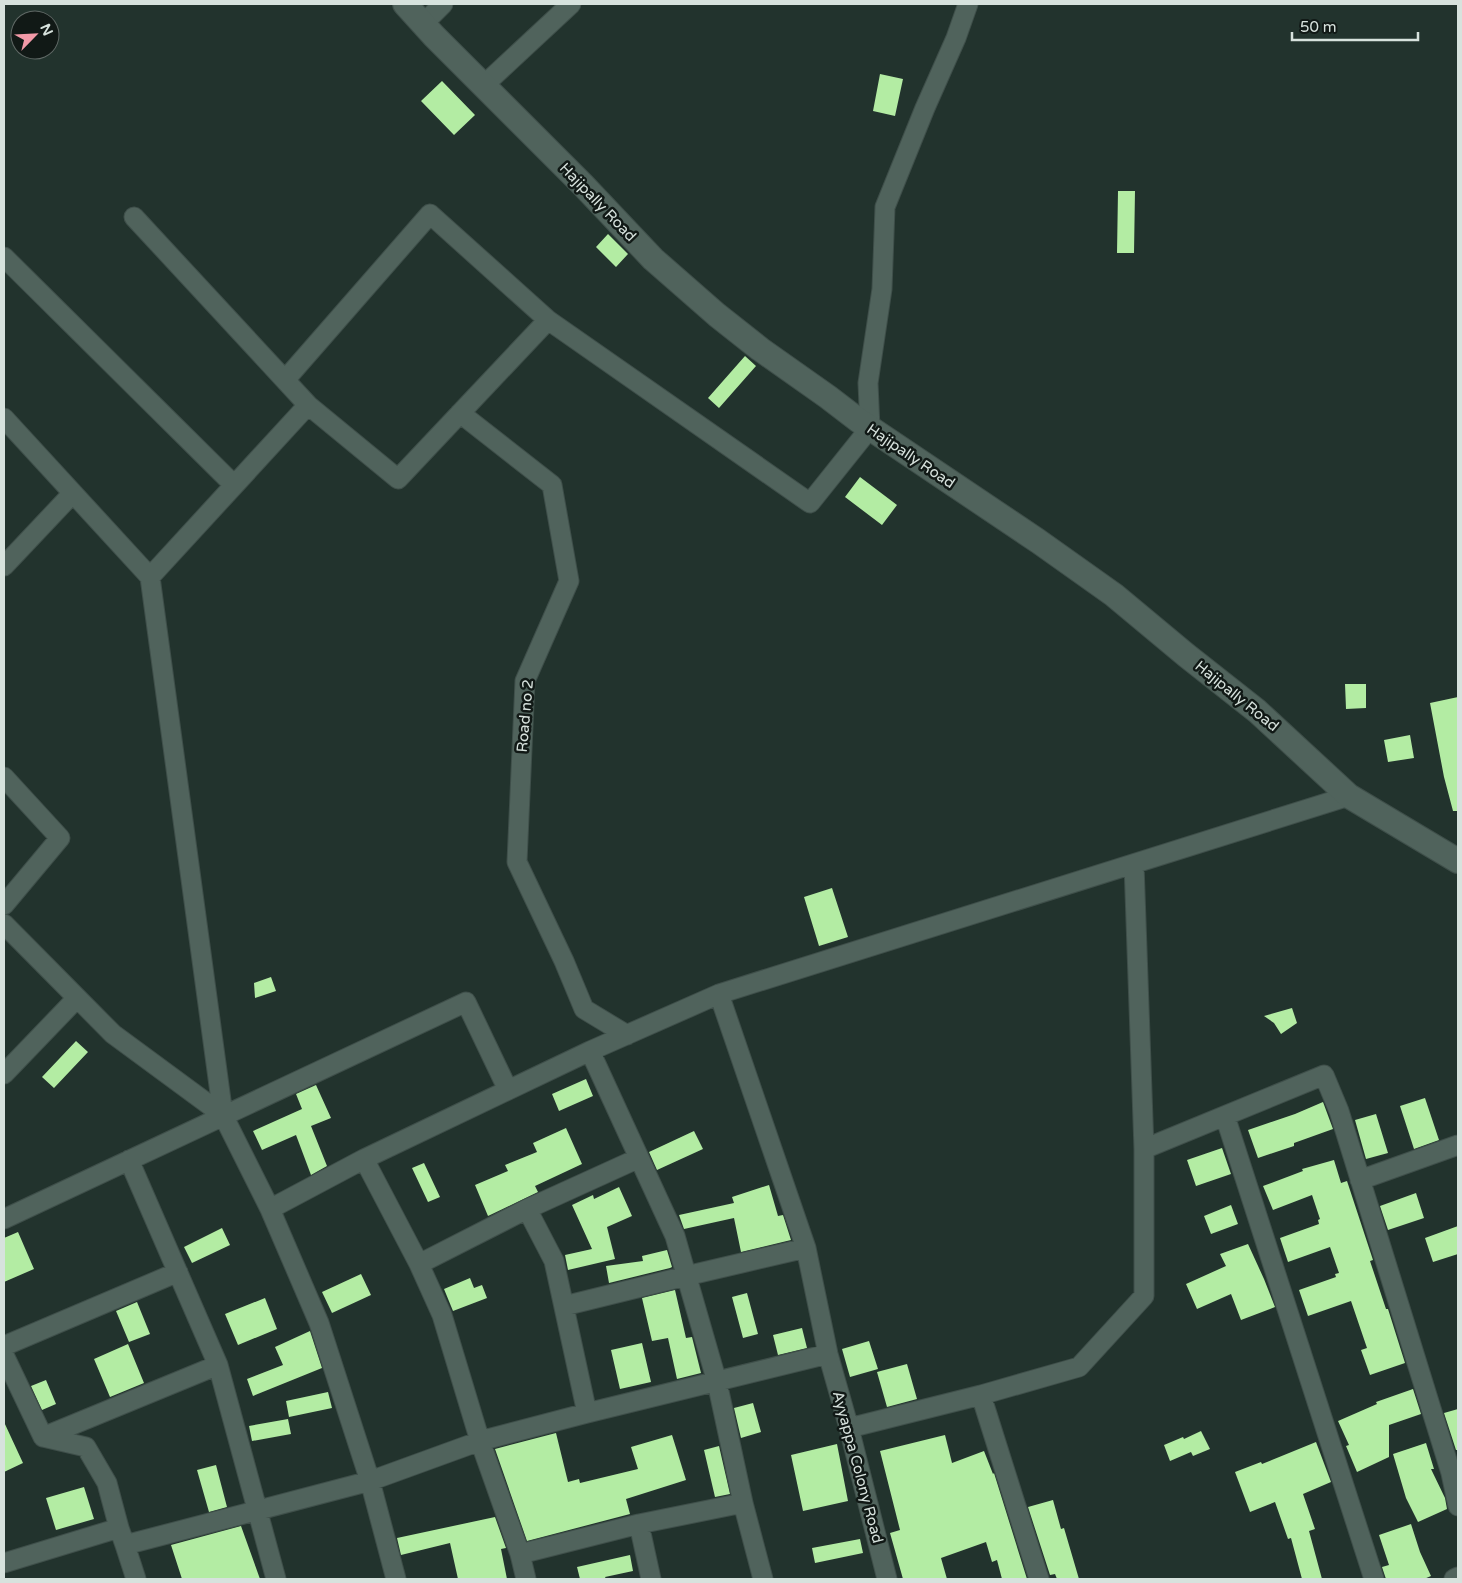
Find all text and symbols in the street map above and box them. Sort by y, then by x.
north arrow [10,10,60,60]
scale bar [1292,10,1418,42]
text: 50 m [1300,18,1337,36]
text: N [36,21,56,39]
street label: Hajipally Road [556,159,640,245]
street label: Hajipally Road [864,420,958,492]
street label: Hajipally Road [1192,657,1282,735]
street label: Road no 2 [513,679,537,753]
street label: Ayyappa Colony Road [829,1389,887,1545]

